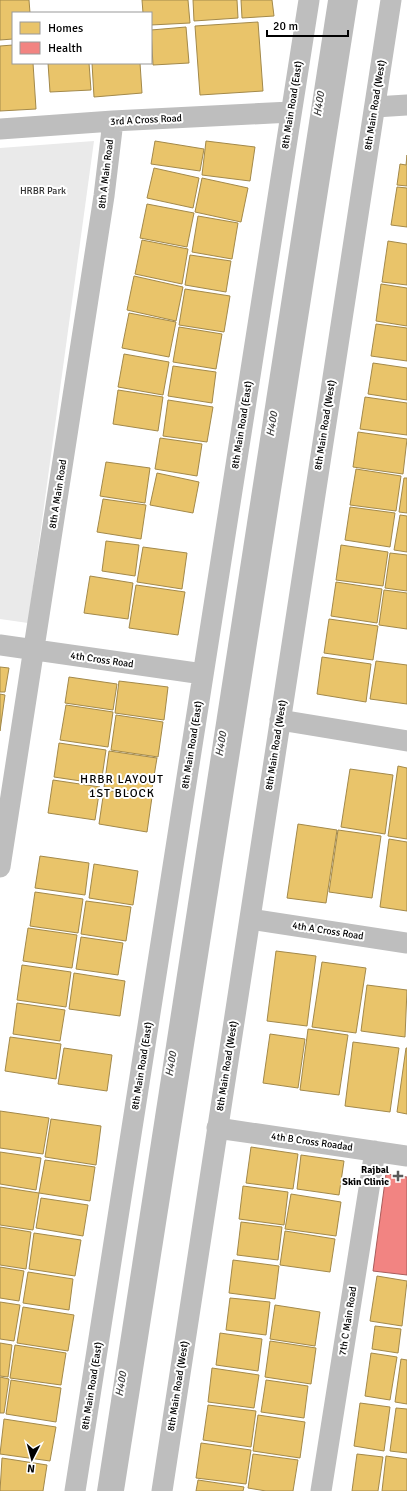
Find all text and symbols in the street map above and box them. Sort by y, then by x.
legend [12,12,152,64]
scale bar [267,12,348,38]
text: 20 m [273,19,298,34]
text: Homes [48,21,83,36]
text: Health [48,41,82,56]
street label: 8th Main Road (West) [362,59,388,151]
street label: 8th Main Road (East) [279,60,305,150]
water label: H400 [311,90,327,117]
street label: 3rd A Cross Road [110,112,182,128]
street label: 8th A Main Road [96,139,116,209]
park label: HRBR Park [20,185,66,197]
street label: 8th Main Road (West) [312,379,338,471]
street label: 8th Main Road (East) [229,380,255,470]
water label: H400 [264,409,281,437]
street label: 8th A Main Road [47,459,69,529]
street label: 4th Cross Road [70,650,134,670]
street label: 8th Main Road (West) [263,699,289,791]
street label: 8th Main Road (East) [179,700,205,790]
water label: H400 [213,729,230,757]
district label: HRBR LAYOUT 1ST BLOCK [80,772,164,801]
street label: 4th A Cross Road [292,919,364,943]
street label: 8th Main Road (West) [214,1020,240,1112]
street label: 8th Main Road (East) [129,1021,155,1111]
water label: H400 [163,1049,180,1077]
street label: 4th B Cross Roadad [270,1130,354,1154]
place label: Rajbal Skin Clinic [342,1164,389,1188]
marker: Rajbal Skin Clinic [392,1170,404,1182]
street label: 7th C Main Road [337,1286,359,1356]
street label: 8th Main Road (West) [165,1340,191,1432]
street label: 8th Main Road (East) [79,1341,105,1431]
water label: H400 [113,1369,130,1397]
north arrow [12,1439,52,1479]
text: N [27,1462,35,1475]

